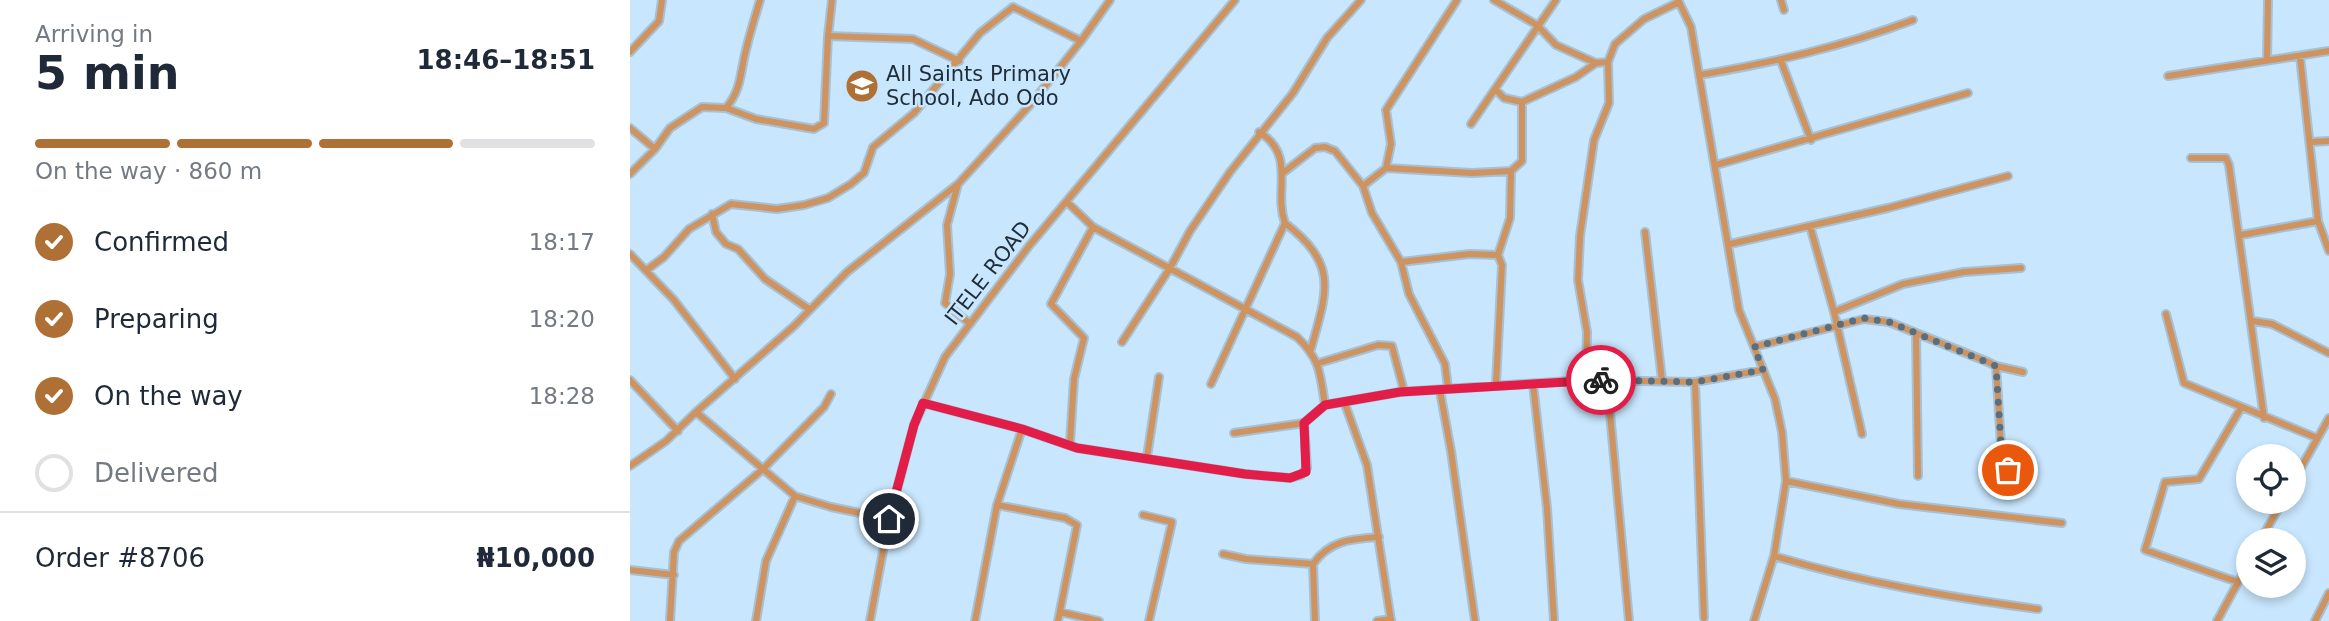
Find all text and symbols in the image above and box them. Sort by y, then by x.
text: Arriving in [35,21,153,47]
text: 18:46–18:51 [416,45,595,75]
text: 5 min [35,46,179,100]
place label: All Saints Primary School, Ado Odo [886,62,1071,110]
school or university icon: All Saints Primary School, Ado Odo [843,67,881,105]
text: On the way · 860 m [35,158,262,184]
street label: ITELE ROAD [940,216,1036,330]
icon: check [35,223,73,261]
text: Confirmed [94,227,229,257]
text: 18:17 [529,229,595,255]
icon: check [35,300,73,338]
text: Preparing [94,304,219,334]
text: 18:20 [529,306,595,332]
courier [1566,345,1636,415]
icon: bike [1582,361,1620,399]
icon: check [35,377,73,415]
text: On the way [94,381,243,411]
text: 18:28 [529,383,595,409]
pin [1978,440,2038,500]
map controls [2236,444,2306,598]
button: locate [2236,444,2306,514]
icon: bag [1989,451,2027,489]
text: Delivered [94,458,218,488]
pin [859,489,919,549]
icon: home [870,500,908,538]
button: layers [2236,528,2306,598]
text: Order #8706 [35,543,205,573]
text: ₦10,000 [477,543,595,573]

